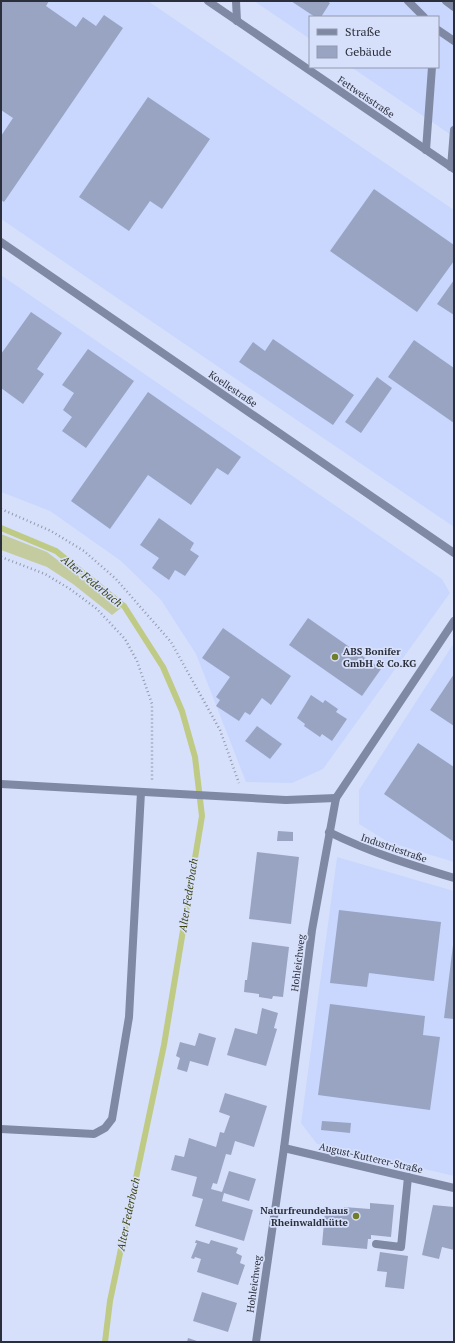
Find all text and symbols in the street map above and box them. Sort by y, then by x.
legend [309,16,439,68]
text: Straße [345,24,380,39]
text: Gebäude [345,44,391,59]
street label: Fettweisstraße [335,73,397,121]
street label: Koellestraße [206,368,260,410]
water label: Alter Federbach [58,552,125,610]
place label: ABS Bonifer GmbH & Co.KG [343,645,416,670]
marker: ABS Bonifer GmbH & Co.KG [330,652,340,662]
street label: Industriestraße [359,831,429,865]
water label: Alter Federbach [175,857,201,934]
street label: Hohleichweg [288,933,308,992]
street label: August-Kutterer-Straße [318,1140,424,1176]
water label: Alter Federbach [113,1176,143,1253]
place label: Naturfreundehaus Rheinwaldhütte [260,1204,349,1229]
marker: Naturfreundehaus Rheinwaldhütte [351,1211,361,1221]
street label: Hohleichweg [244,1254,265,1313]

